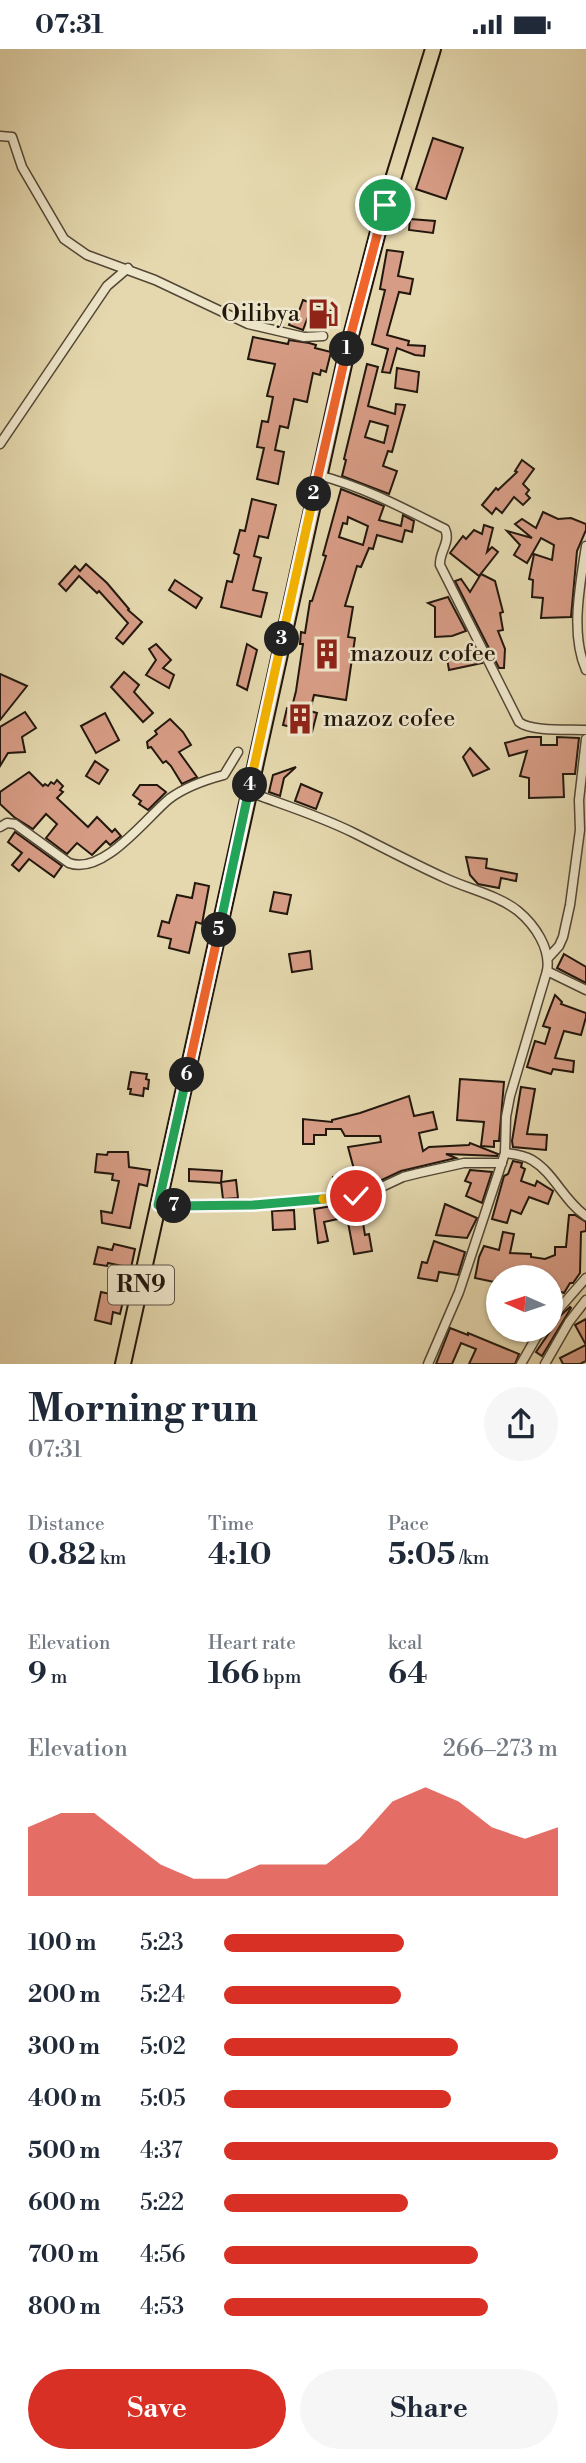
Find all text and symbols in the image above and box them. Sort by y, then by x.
text: 07:31 [35,9,104,41]
pin [355,175,415,235]
icon: arrive [366,186,404,224]
fuel station icon: Oilibya [306,297,340,331]
place label: Oilibya [221,299,301,329]
pin: 1 [330,331,364,367]
text: 1 [342,336,351,360]
pin: 2 [296,477,332,511]
text: 2 [308,481,319,505]
pin: 3 [264,621,300,657]
text: 3 [276,626,287,650]
building icon: mazouz cofee [310,637,344,671]
place label: mazouz cofee [350,639,496,669]
building icon: mazoz cofee [283,702,317,736]
place label: mazoz cofee [323,704,455,734]
pin: 4 [232,767,268,803]
text: 4 [243,772,256,796]
pin: 5 [202,913,236,947]
text: 5 [213,917,224,941]
pin: 6 [170,1058,204,1093]
text: 6 [181,1062,192,1086]
pin [326,1166,386,1226]
icon: check [337,1177,375,1215]
pin: 7 [156,1189,192,1223]
text: 7 [168,1193,179,1217]
north arrow [486,1265,564,1342]
map controls [486,1265,563,1342]
road number: RN9 [108,1266,174,1305]
text: Morning run [28,1386,258,1433]
button: share [484,1387,558,1461]
text: 07:31 [28,1436,82,1464]
text: Distance [28,1512,105,1536]
text: Time [208,1512,254,1536]
text: Pace [388,1512,429,1536]
text: 0.82 [28,1536,96,1574]
text: 4:10 [208,1536,272,1574]
text: 5:05 [388,1536,455,1574]
text: km [96,1546,126,1570]
text: /km [455,1546,489,1570]
text: Elevation [28,1631,110,1655]
text: Heart rate [208,1631,296,1655]
text: kcal [388,1631,422,1655]
text: 9 [28,1655,47,1693]
text: 166 [208,1655,259,1693]
text: 64 [388,1655,428,1693]
text: m [47,1665,67,1689]
text: bpm [259,1665,302,1689]
text: Elevation [28,1735,128,1763]
text: 266–273 m [443,1735,558,1763]
text: 100 m [28,1929,96,1957]
text: 5:23 [140,1929,184,1957]
text: 200 m [28,1981,100,2009]
text: 5:24 [140,1981,185,2009]
text: 300 m [28,2033,100,2061]
text: 5:02 [140,2033,186,2061]
text: 400 m [28,2085,101,2113]
text: 5:05 [140,2085,186,2113]
text: 500 m [28,2137,100,2165]
text: 4:37 [140,2137,183,2165]
text: 600 m [28,2189,101,2217]
text: 5:22 [140,2189,184,2217]
text: 700 m [28,2241,99,2269]
text: 4:56 [140,2241,186,2269]
text: 800 m [28,2293,101,2321]
text: 4:53 [140,2293,184,2321]
button: Save [28,2369,286,2449]
button: Share [300,2369,558,2449]

